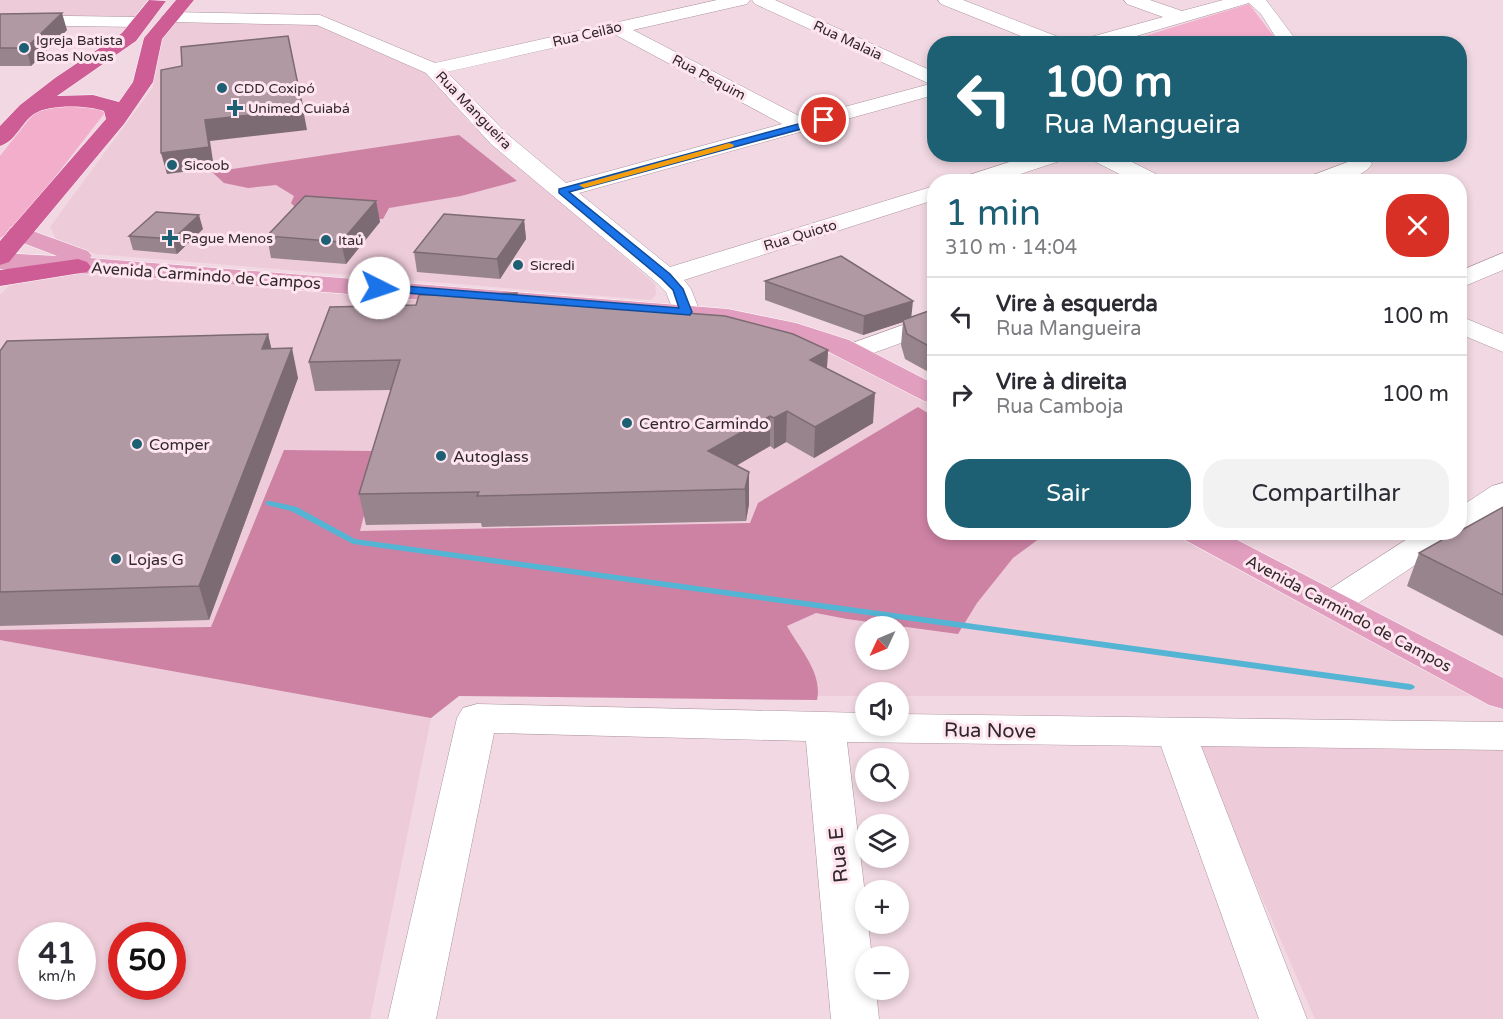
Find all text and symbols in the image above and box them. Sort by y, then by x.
street label: Rua Malaia [811,17,885,64]
street label: Rua Ceilão [551,18,624,51]
place label: Igreja Batista Boas Novas [36,32,123,65]
marker: Igreja Batista Boas Novas [17,41,31,55]
street label: Rua Pequim [669,51,748,104]
text: 100 m [1044,57,1173,108]
icon: left [945,60,1023,138]
street label: Rua Mangueira [432,68,515,153]
place label: CDD Coxipó [234,80,315,97]
marker: CDD Coxipó [215,81,229,95]
pin [798,94,849,145]
marker: Unimed Cuiabá [226,99,244,117]
place label: Unimed Cuiabá [248,100,350,117]
icon: arrive [807,103,840,136]
text: Rua Mangueira [1044,108,1241,141]
place label: Sicoob [184,157,229,174]
marker: Sicoob [165,158,179,172]
text: 1 min [945,192,1041,235]
button: close [1386,194,1449,257]
street label: Rua Quioto [762,216,839,255]
place label: Pague Menos [182,230,273,247]
marker: Pague Menos [163,231,177,245]
place label: Itaú [338,232,364,249]
marker: Itaú [319,233,333,247]
text: 310 m · 14:04 [945,236,1077,260]
position arrow [347,256,411,320]
place label: Sicredi [530,257,575,274]
street label: Avenida Carmindo de Campos [90,258,321,294]
marker: Sicredi [511,258,525,272]
text: Vire à esquerda [996,291,1158,317]
icon: left [945,300,978,333]
text: 100 m [1382,303,1449,329]
text: Rua Mangueira [996,317,1142,341]
text: Vire à direita [996,369,1127,395]
icon: right [945,378,978,411]
text: 100 m [1382,381,1449,407]
text: Rua Camboja [996,395,1123,419]
place label: Centro Carmindo [639,414,769,434]
marker: Centro Carmindo [620,416,634,430]
place label: Comper [149,435,210,455]
marker: Comper [130,437,144,451]
place label: Autoglass [453,447,529,467]
marker: Autoglass [434,449,448,463]
button: Sair [945,459,1191,528]
button: Compartilhar [1203,459,1449,528]
place label: Lojas G [128,550,184,570]
street label: Avenida Carmindo de Campos [1242,551,1455,677]
marker: Lojas G [109,552,123,566]
north arrow [855,616,909,670]
map controls [855,616,909,1000]
button: sound [855,682,909,736]
street label: Rua Nove [944,718,1036,744]
button: search [855,748,909,802]
button: layers [855,814,909,868]
street label: Rua E [824,826,854,884]
button: + [855,880,909,934]
speed limit sign: 50 [108,922,186,1000]
text: 41 [38,935,76,972]
button: − [855,946,909,1000]
text: km/h [38,967,76,985]

